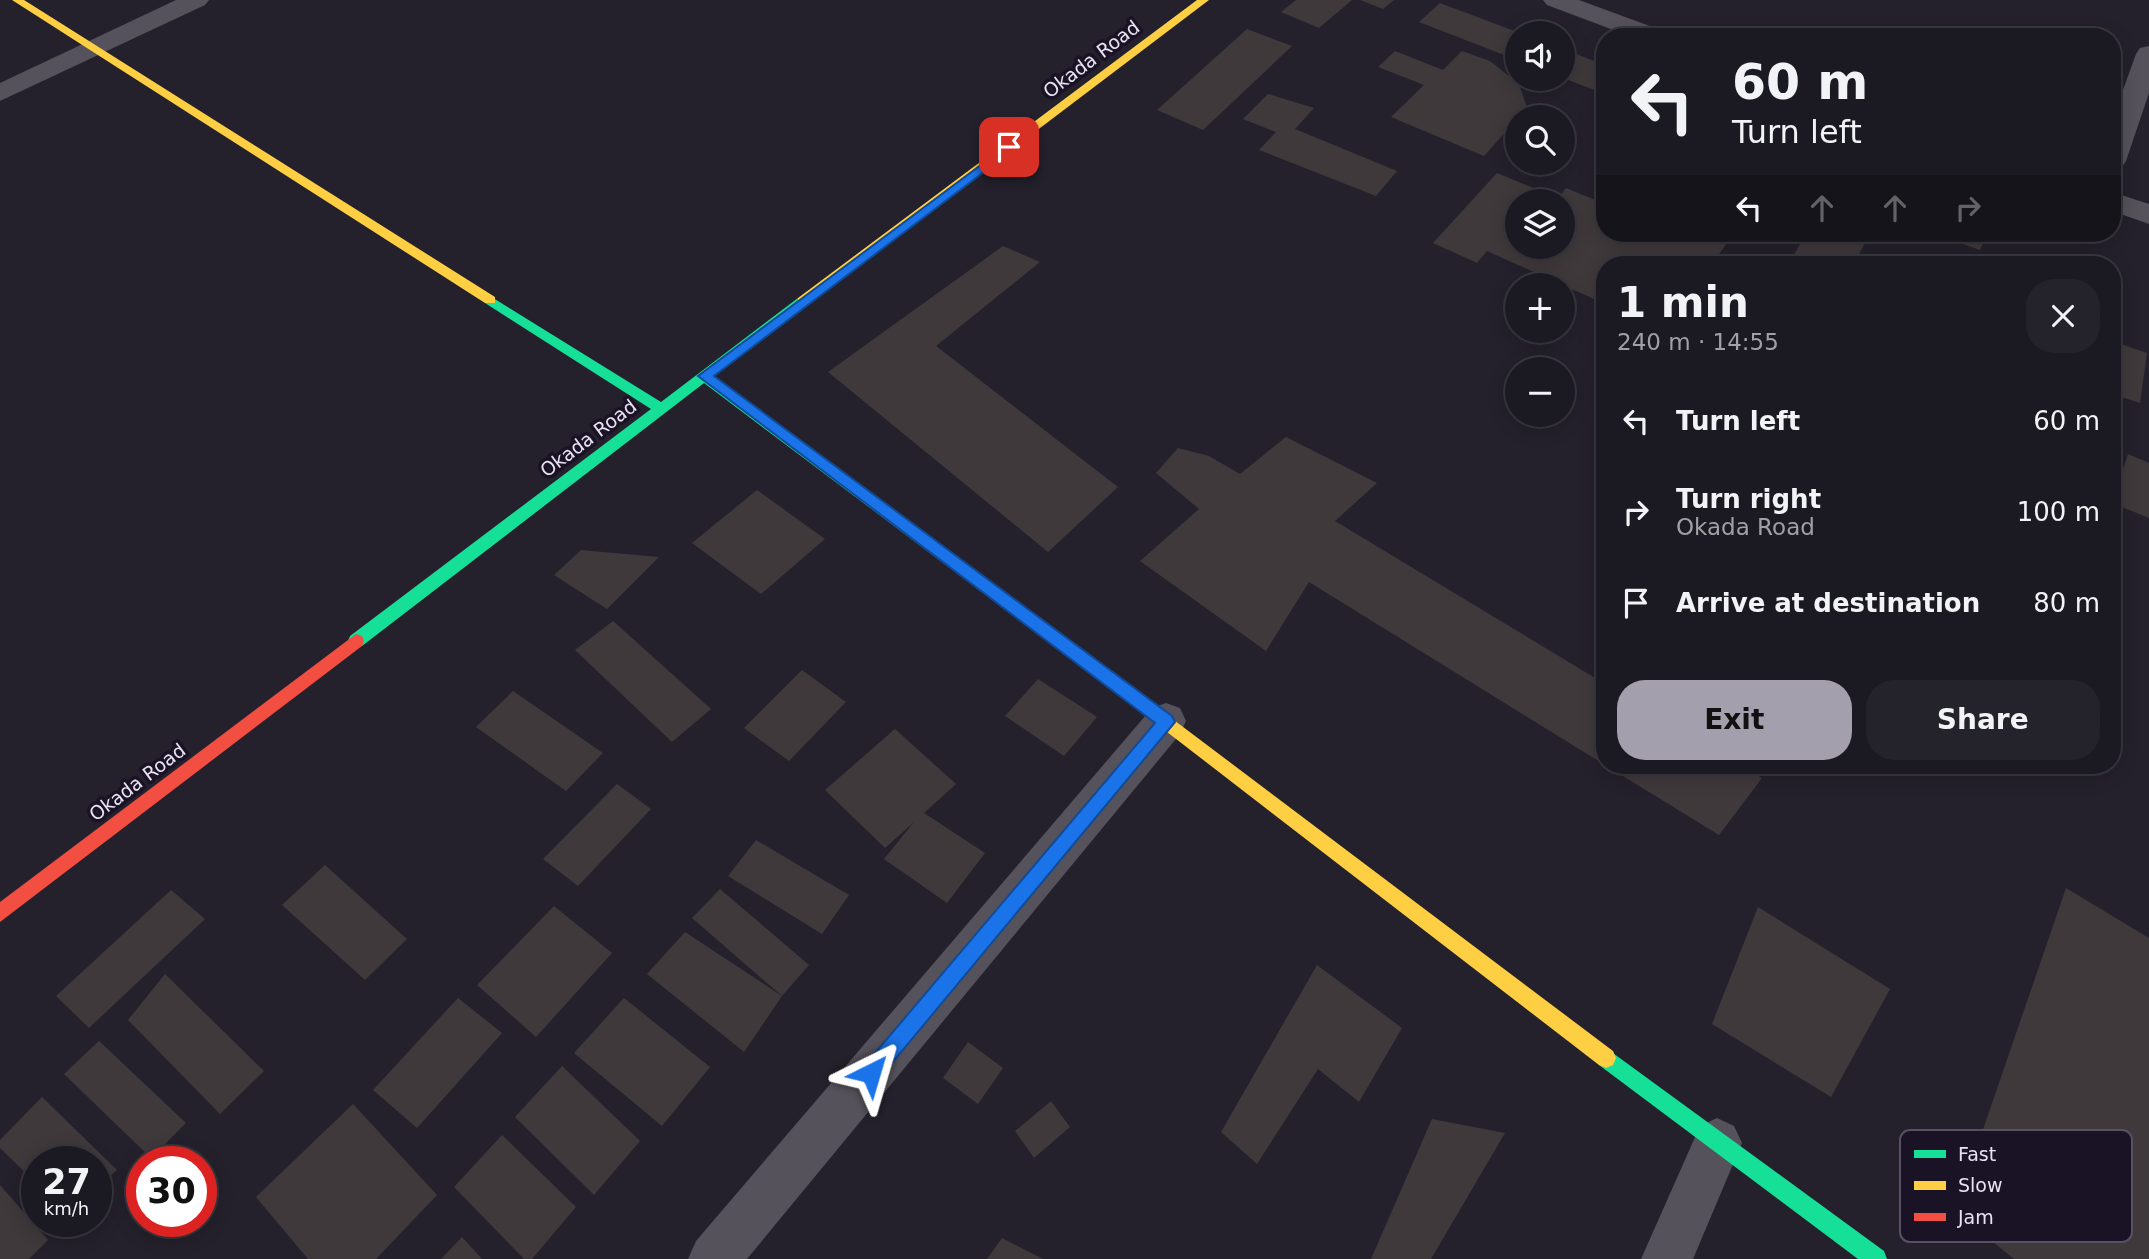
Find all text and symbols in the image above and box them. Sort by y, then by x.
street label: Okada Road [1039,16,1143,102]
map controls [1505,21,1575,427]
button: sound [1505,21,1575,91]
text: 60 m [1732,54,1868,111]
icon: left [1617,56,1708,147]
button: search [1505,105,1575,175]
text: Turn left [1732,113,1862,151]
pin [979,117,1039,177]
icon: arrive [990,128,1028,166]
button: layers [1505,189,1575,259]
icon: left [1730,189,1768,227]
icon: ahead [1803,189,1841,227]
icon: ahead [1876,189,1914,227]
icon: right [1949,189,1987,227]
button: + [1505,273,1575,343]
text: 1 min [1617,278,1749,327]
button: close [2026,279,2100,353]
text: 240 m · 14:55 [1617,329,1779,355]
button: − [1505,357,1575,427]
street label: Okada Road [536,395,640,481]
icon: left [1617,402,1655,440]
text: Turn left [1676,406,1800,436]
text: 60 m [2033,406,2100,436]
text: Turn right [1676,484,1821,514]
icon: right [1617,493,1655,531]
text: 100 m [2017,497,2100,527]
text: Okada Road [1676,514,1815,540]
icon: arrive [1617,584,1655,622]
text: Arrive at destination [1676,588,1980,618]
text: 80 m [2033,588,2100,618]
button: Exit [1617,680,1852,760]
button: Share [1866,680,2100,760]
street label: Okada Road [85,739,189,825]
position arrow [834,1036,908,1110]
legend [1900,1130,2132,1242]
text: Fast [1958,1143,1996,1165]
speed limit sign: 30 [126,1146,217,1237]
text: 27 [42,1162,91,1202]
text: Slow [1958,1174,2003,1196]
text: km/h [44,1198,89,1219]
text: Jam [1957,1206,1994,1228]

